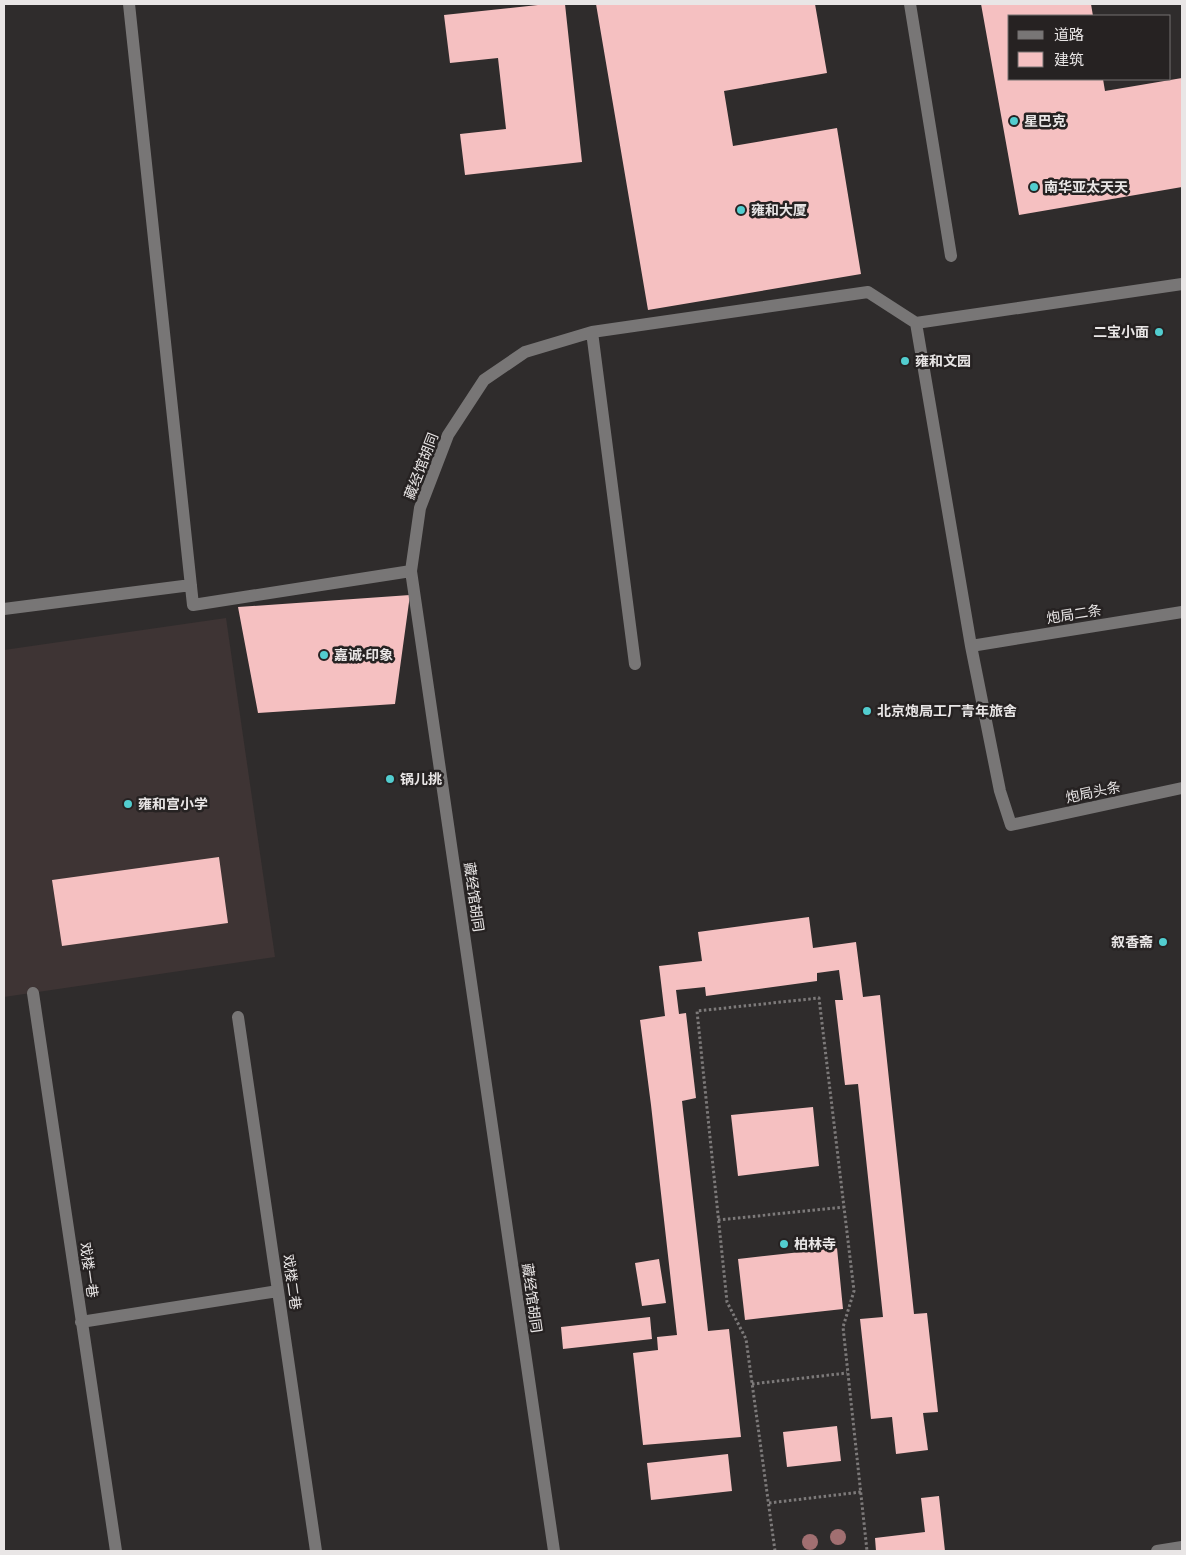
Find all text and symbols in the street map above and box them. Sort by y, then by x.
legend [1008,15,1171,80]
text: 道路 [1054,26,1084,44]
text: 建筑 [1054,51,1084,69]
place label: 星巴克 [1024,113,1066,130]
marker: 星巴克 [1008,115,1020,127]
place label: 南华亚太天天 [1044,179,1128,196]
marker: 南华亚太天天 [1028,181,1040,193]
place label: 雍和大厦 [751,202,807,219]
marker: 雍和大厦 [735,204,747,216]
place label: 二宝小面 [1093,324,1149,341]
marker: 二宝小面 [1153,326,1165,338]
place label: 雍和文园 [915,353,971,370]
marker: 雍和文园 [899,355,911,367]
street label: 藏经馆胡同 [401,430,442,502]
street label: 炮局二条 [1045,602,1103,627]
place label: 嘉诚·印象 [334,647,393,664]
marker: 嘉诚·印象 [318,649,330,661]
place label: 北京炮局工厂青年旅舍 [877,703,1017,720]
marker: 北京炮局工厂青年旅舍 [861,705,873,717]
place label: 锅儿挑 [400,771,442,788]
marker: 锅儿挑 [384,773,396,785]
street label: 炮局头条 [1064,778,1122,807]
place label: 雍和宫小学 [138,796,208,813]
marker: 雍和宫小学 [122,798,134,810]
street label: 藏经馆胡同 [460,861,487,933]
place label: 叙香斋 [1111,934,1153,951]
marker: 叙香斋 [1157,936,1169,948]
place label: 柏林寺 [794,1236,836,1253]
marker: 柏林寺 [778,1238,790,1250]
street label: 戏楼一巷 [76,1241,101,1299]
street label: 戏楼二巷 [279,1253,304,1311]
street label: 藏经馆胡同 [518,1262,545,1334]

